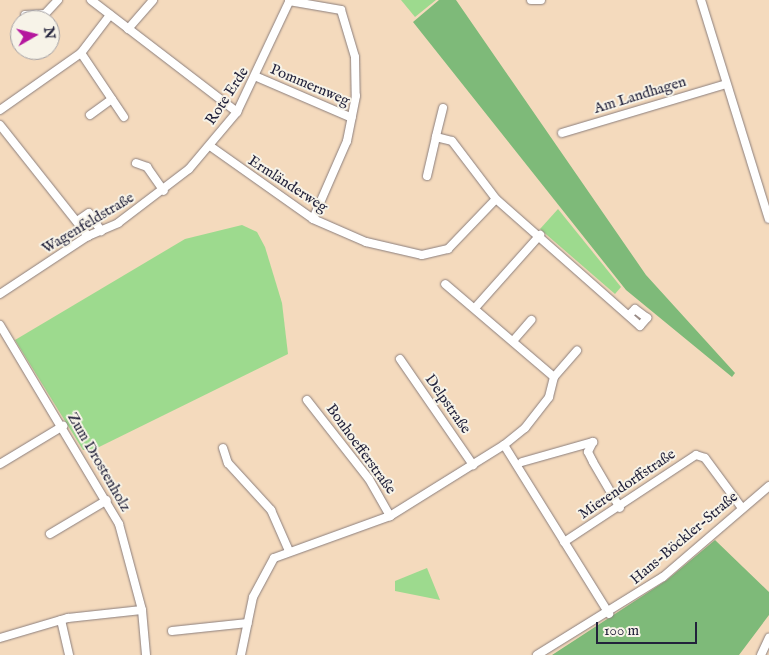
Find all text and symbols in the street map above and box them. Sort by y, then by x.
north arrow [10,10,60,60]
text: N [39,26,59,40]
street label: Pommernweg [268,60,352,110]
street label: Rote Erde [202,64,252,128]
street label: Am Landhagen [592,72,688,118]
street label: Ermländerweg [245,152,331,216]
street label: Wagenfeldstraße [39,188,137,258]
street label: Delpstraße [421,371,475,437]
street label: Bonhoefferstraße [322,400,400,498]
street label: Zum Drostenholz [63,409,135,515]
street label: Mierendorffstraße [575,445,679,523]
street label: Hans-Böckler-Straße [627,488,741,588]
scale bar [599,612,700,644]
text: 100 m [604,621,639,640]

